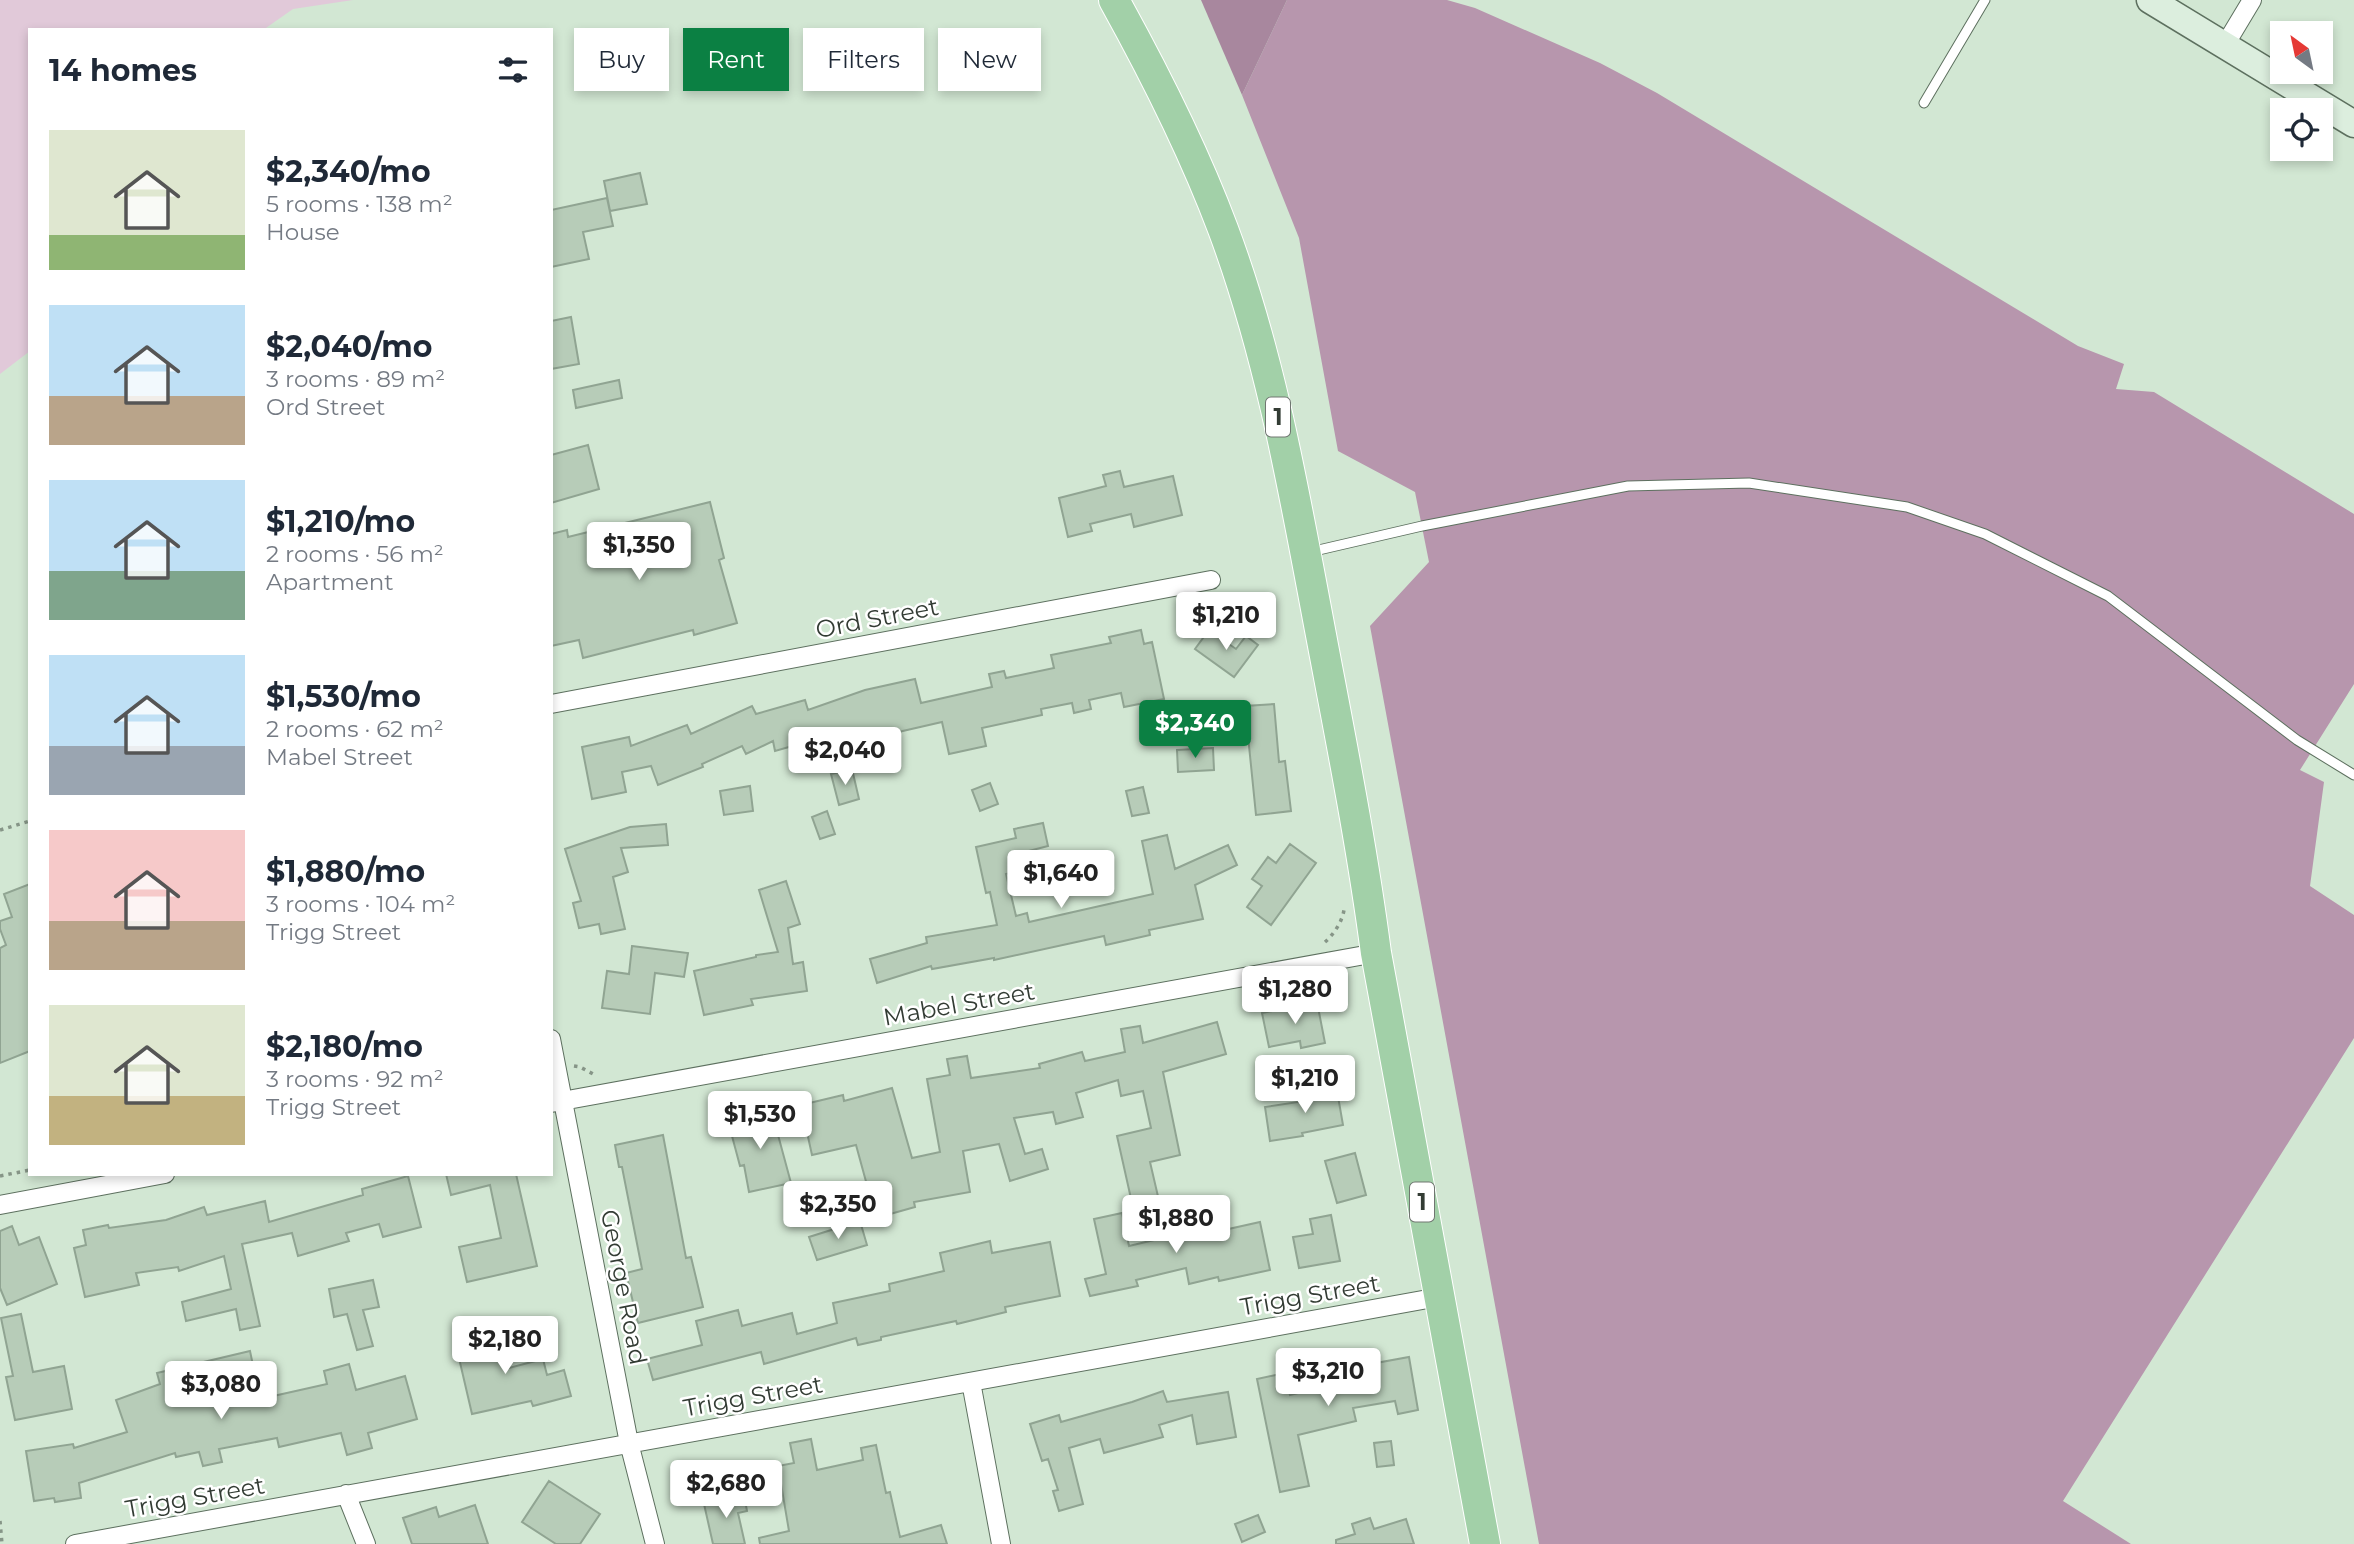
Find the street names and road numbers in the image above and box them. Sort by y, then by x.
road number: 1 [1266,398,1290,436]
street label: Ord Street [813,592,941,644]
street label: Mabel Street [881,976,1037,1032]
road number: 1 [1410,1182,1434,1222]
street label: George Road [595,1207,653,1367]
street label: Trigg Street [1238,1268,1382,1322]
street label: Trigg Street [681,1369,825,1423]
street label: Trigg Street [123,1470,267,1524]

